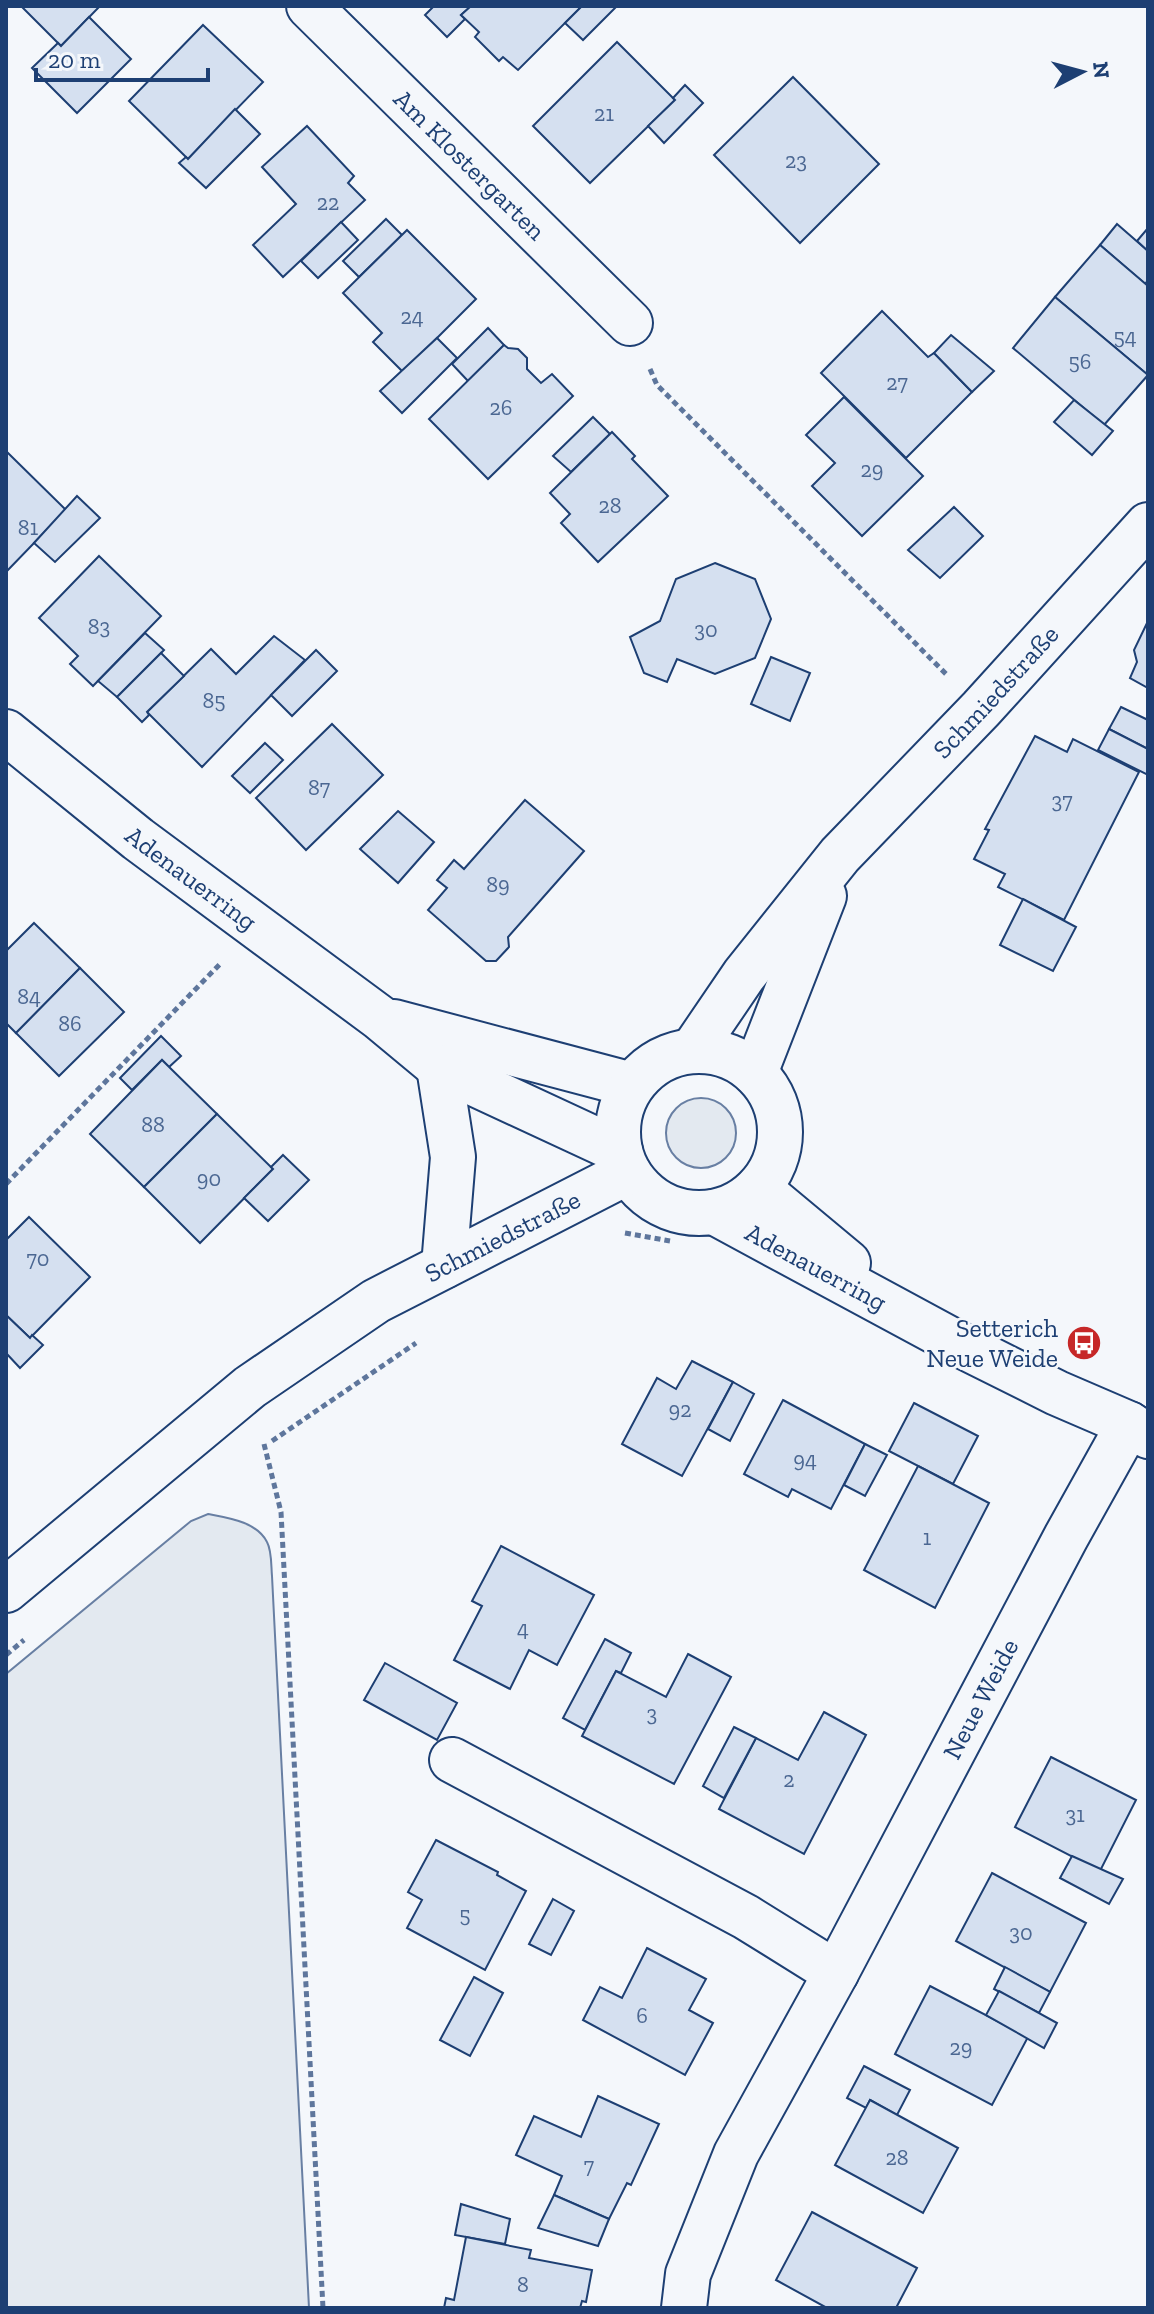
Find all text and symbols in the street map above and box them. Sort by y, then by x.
scale bar [36,32,208,82]
north arrow [1042,32,1122,112]
text: 20 m [48,45,101,74]
text: N [1087,60,1116,80]
street label: Am Klostergarten [387,83,553,247]
house number: 21 [594,100,614,127]
house number: 23 [785,147,807,174]
house number: 22 [317,189,339,216]
house number: 24 [400,303,424,330]
house number: 54 [1113,323,1137,350]
house number: 56 [1069,348,1091,375]
house number: 27 [886,369,908,396]
house number: 26 [489,394,513,421]
house number: 29 [860,456,884,483]
house number: 28 [598,492,622,519]
house number: 81 [18,514,39,541]
house number: 83 [88,613,110,640]
house number: 30 [694,616,718,643]
street label: Schmiedstraße [926,618,1065,765]
house number: 85 [202,687,226,714]
house number: 87 [308,774,331,801]
house number: 37 [1051,787,1073,814]
street label: Adenauerring [119,819,263,937]
house number: 89 [486,871,510,898]
house number: 84 [17,983,41,1010]
house number: 86 [58,1010,82,1037]
house number: 88 [141,1111,165,1138]
house number: 90 [197,1165,221,1192]
street label: Schmiedstraße [419,1183,586,1289]
street label: Adenauerring [740,1216,892,1318]
house number: 70 [26,1245,50,1272]
place label: Setterich Neue Weide [926,1312,1058,1374]
bus stop icon: Setterich Neue Weide [1065,1324,1103,1362]
house number: 92 [668,1396,692,1423]
house number: 94 [793,1446,817,1473]
house number: 1 [923,1524,932,1551]
house number: 4 [517,1615,529,1642]
street label: Neue Weide [936,1633,1025,1765]
house number: 3 [647,1700,657,1727]
house number: 2 [783,1766,795,1793]
house number: 31 [1065,1801,1085,1828]
house number: 5 [459,1901,471,1928]
house number: 30 [1009,1919,1033,1946]
house number: 6 [636,2002,648,2029]
house number: 29 [949,2034,973,2061]
house number: 28 [885,2144,909,2171]
house number: 7 [584,2152,595,2179]
house number: 8 [517,2271,529,2298]

